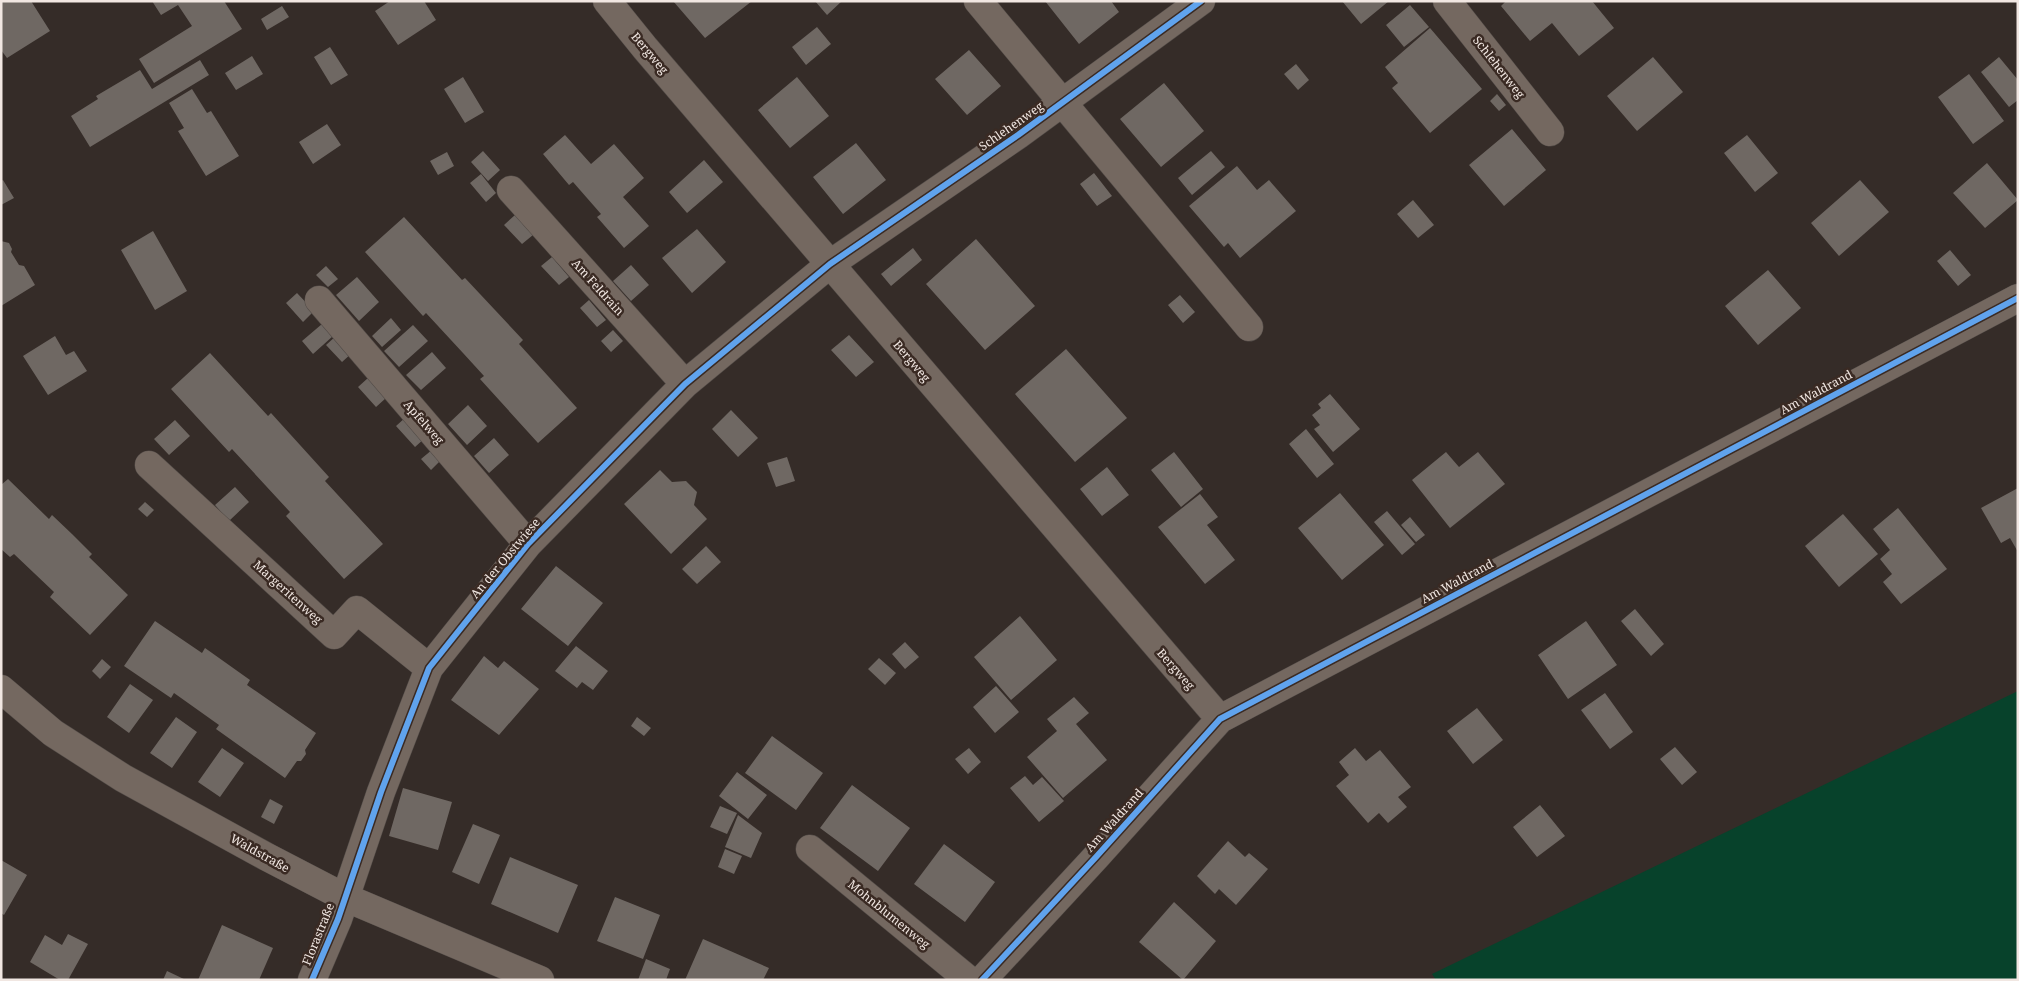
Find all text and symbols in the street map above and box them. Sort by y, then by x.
street label: Bergweg [628,29,673,78]
street label: Schlehenweg [1469,32,1529,102]
street label: Schlehenweg [975,97,1047,155]
street label: Am Feldrain [568,255,628,319]
street label: Bergweg [890,337,935,386]
street label: Am Waldrand [1777,365,1856,418]
street label: Apfelweg [400,396,448,448]
street label: An der Obstwiese [466,514,544,602]
street label: Am Waldrand [1418,554,1497,607]
street label: Margeritenweg [250,556,327,628]
street label: Bergweg [1153,645,1199,694]
street label: Am Waldrand [1081,784,1147,855]
street label: Waldstraße [227,830,293,876]
street label: Mohnblumenweg [844,876,934,953]
street label: Florastraße [298,900,338,968]

